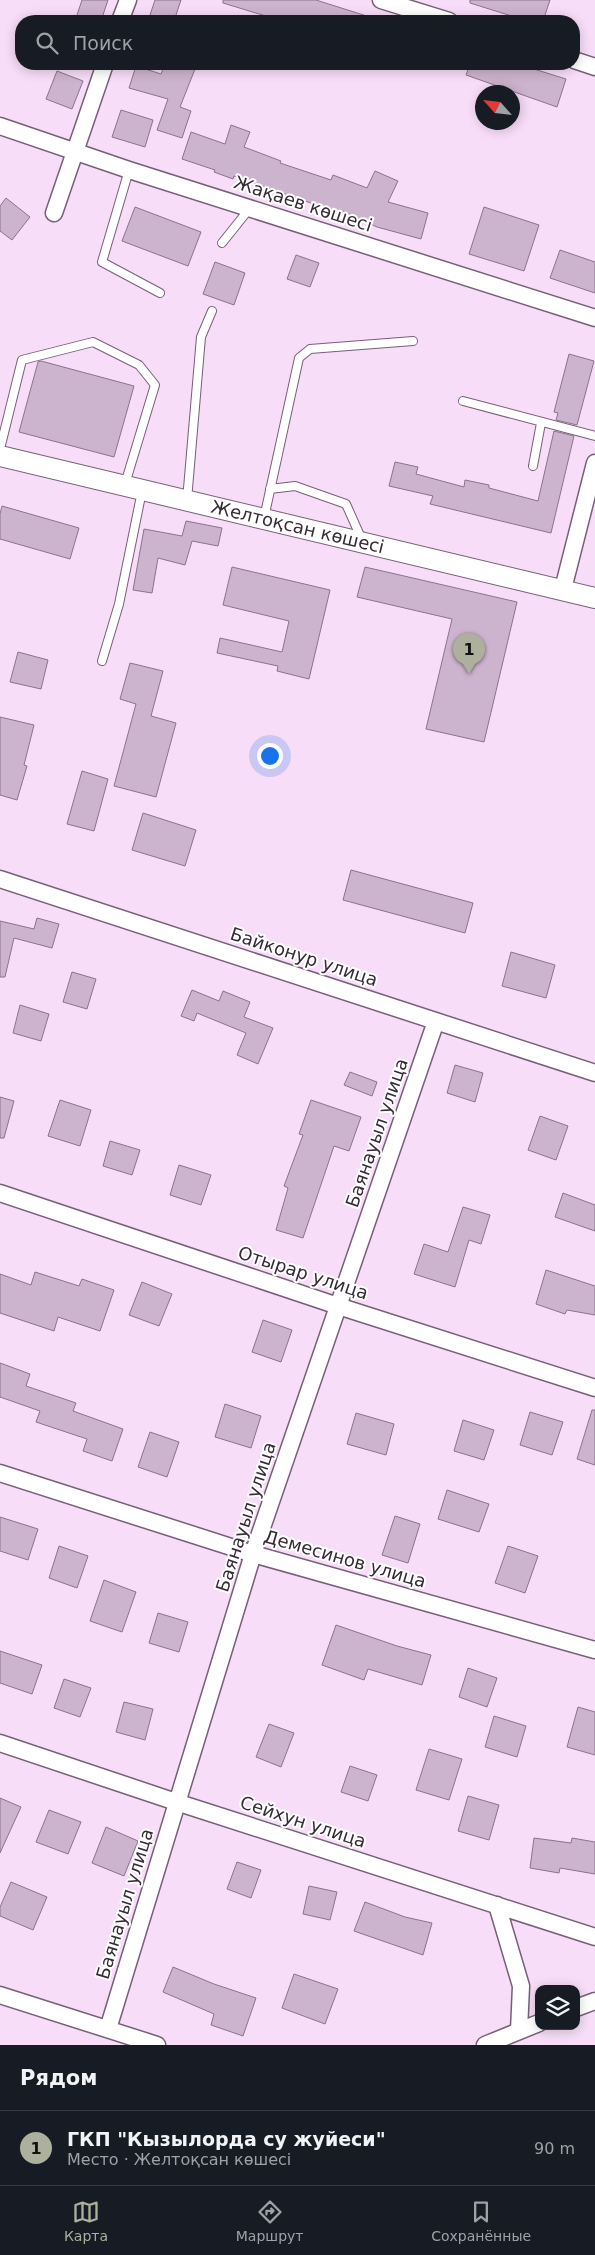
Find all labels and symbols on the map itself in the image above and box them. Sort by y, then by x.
north arrow [475,85,520,130]
street label: Жақаев көшесі [231,171,375,236]
street label: Желтоқсан көшесі [209,496,386,557]
pin: 1 [453,633,485,674]
your location [257,743,283,769]
street label: Байконур улица [228,923,380,990]
street label: Баянауыл улица [341,1056,412,1210]
street label: Отырар улица [235,1242,371,1303]
street label: Баянауыл улица [211,1439,280,1594]
street label: Демесинов улица [262,1525,429,1592]
street label: Сейхун улица [237,1791,369,1852]
street label: Баянауыл улица [92,1826,157,1982]

